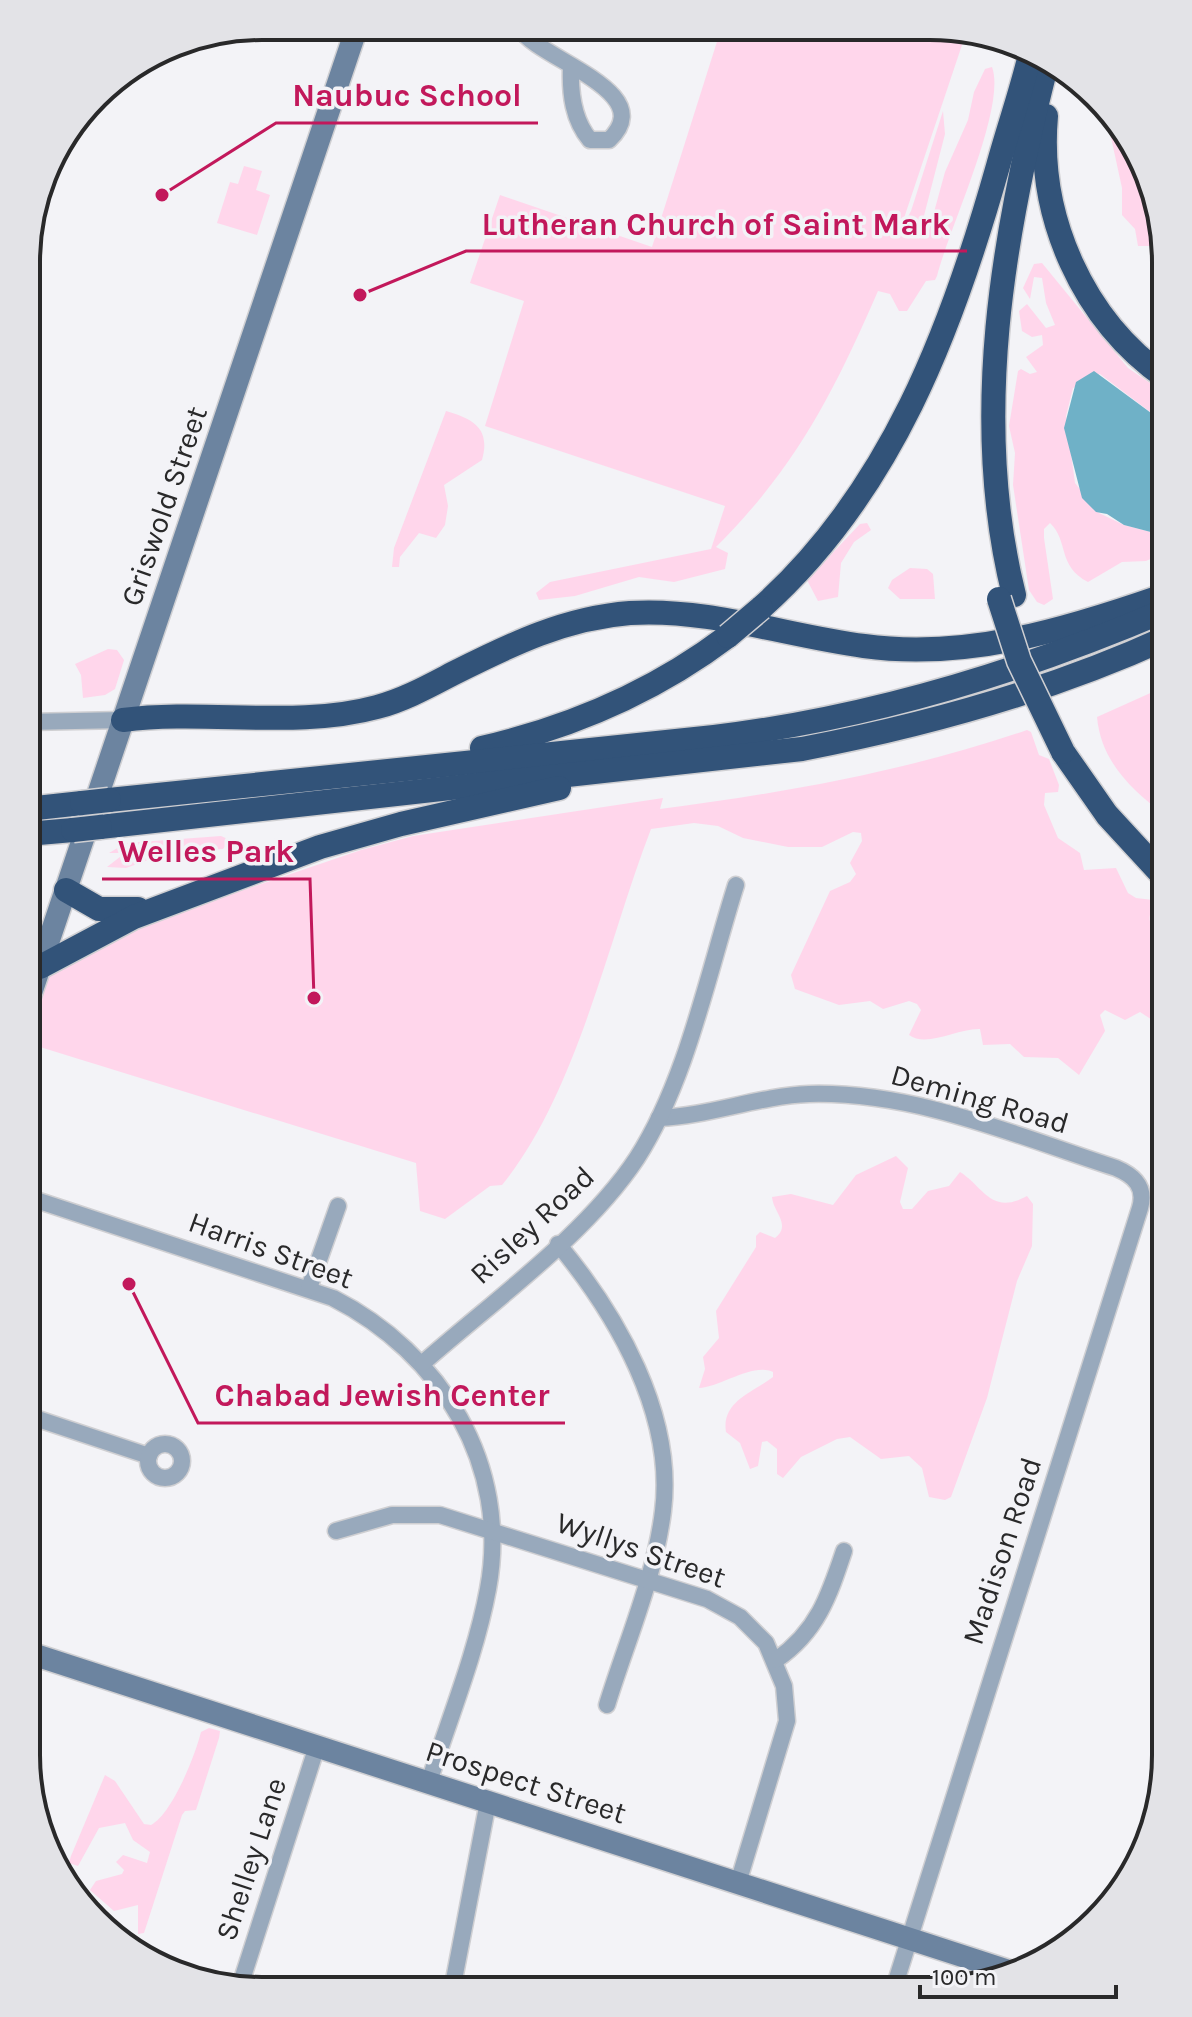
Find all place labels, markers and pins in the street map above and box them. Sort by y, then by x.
callout: Naubuc School [276,67,538,123]
callout: Lutheran Church of Saint Mark [466,195,967,251]
callout: Welles Park [102,823,310,879]
callout: Chabad Jewish Center [198,1367,565,1423]

